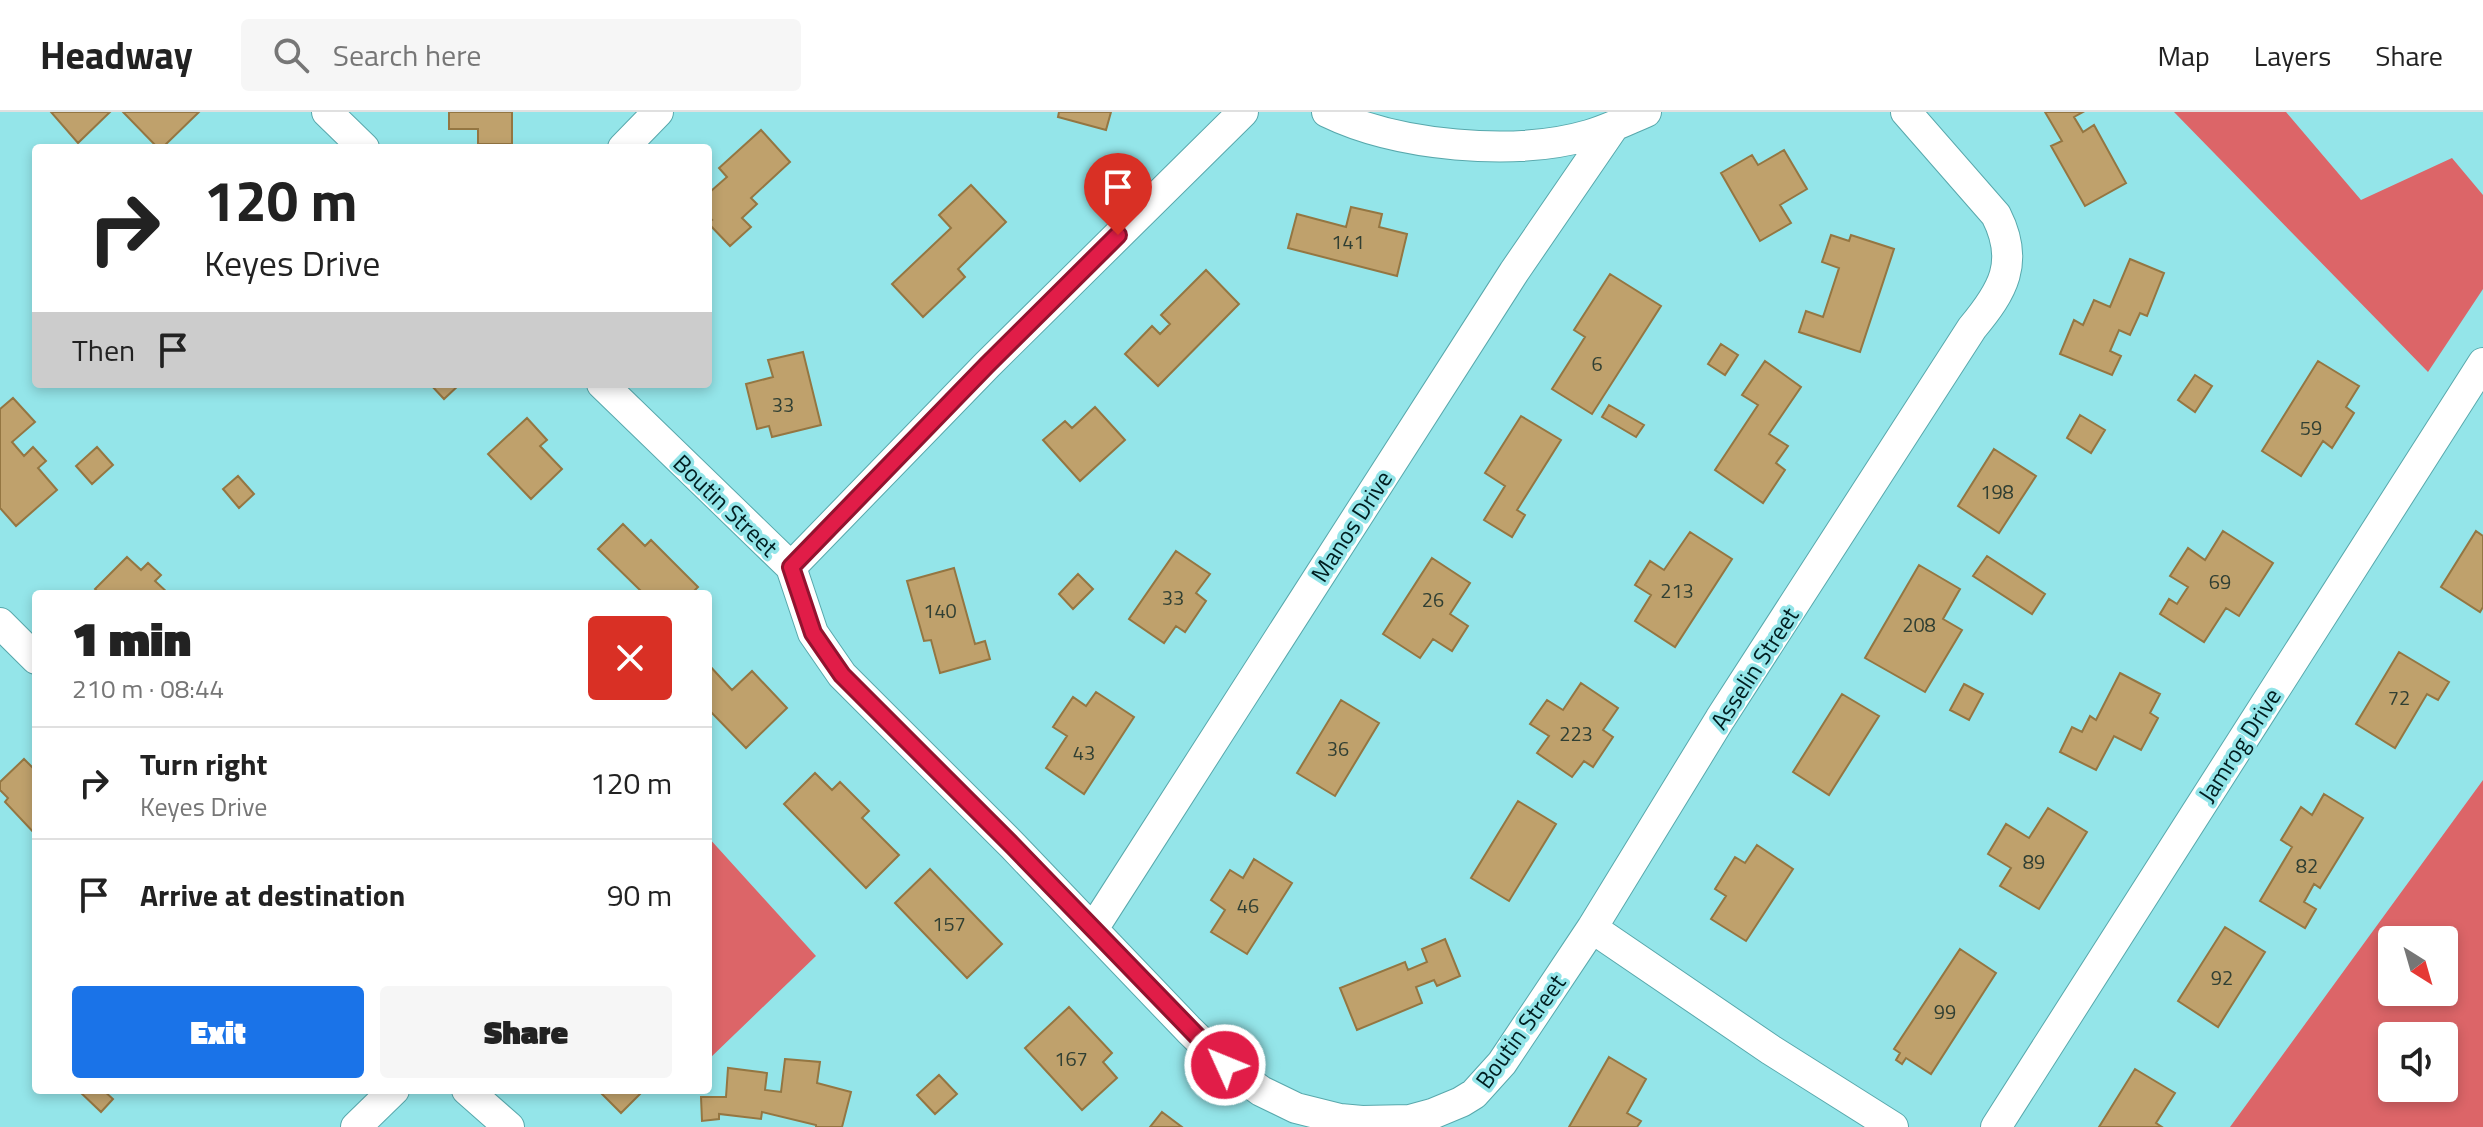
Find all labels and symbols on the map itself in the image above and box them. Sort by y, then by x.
pin [1084,153,1152,235]
house number: 141 [1331,226,1365,257]
house number: 6 [1591,348,1603,379]
house number: 33 [772,389,794,420]
house number: 59 [2300,412,2322,443]
street label: Boutin Street [665,446,787,565]
street label: Manos Drive [1301,463,1401,589]
house number: 198 [1980,476,2014,507]
house number: 69 [2209,566,2231,597]
house number: 213 [1660,575,1694,606]
house number: 33 [1162,582,1184,613]
house number: 26 [1422,584,1444,615]
house number: 140 [923,595,957,626]
street label: Asselin Street [1701,599,1807,736]
house number: 208 [1902,609,1936,640]
street label: Jamrog Drive [2189,681,2289,809]
house number: 72 [2388,682,2410,713]
house number: 223 [1559,718,1593,749]
house number: 36 [1327,733,1349,764]
house number: 43 [1073,737,1095,768]
house number: 89 [2023,846,2045,877]
house number: 82 [2296,850,2318,881]
house number: 46 [1237,890,1259,921]
house number: 157 [932,908,966,939]
north arrow [2378,926,2458,1006]
house number: 92 [2211,962,2233,993]
street label: Boutin Street [1466,966,1574,1096]
house number: 99 [1934,996,1956,1027]
position arrow [1183,1023,1267,1107]
house number: 167 [1054,1043,1088,1074]

